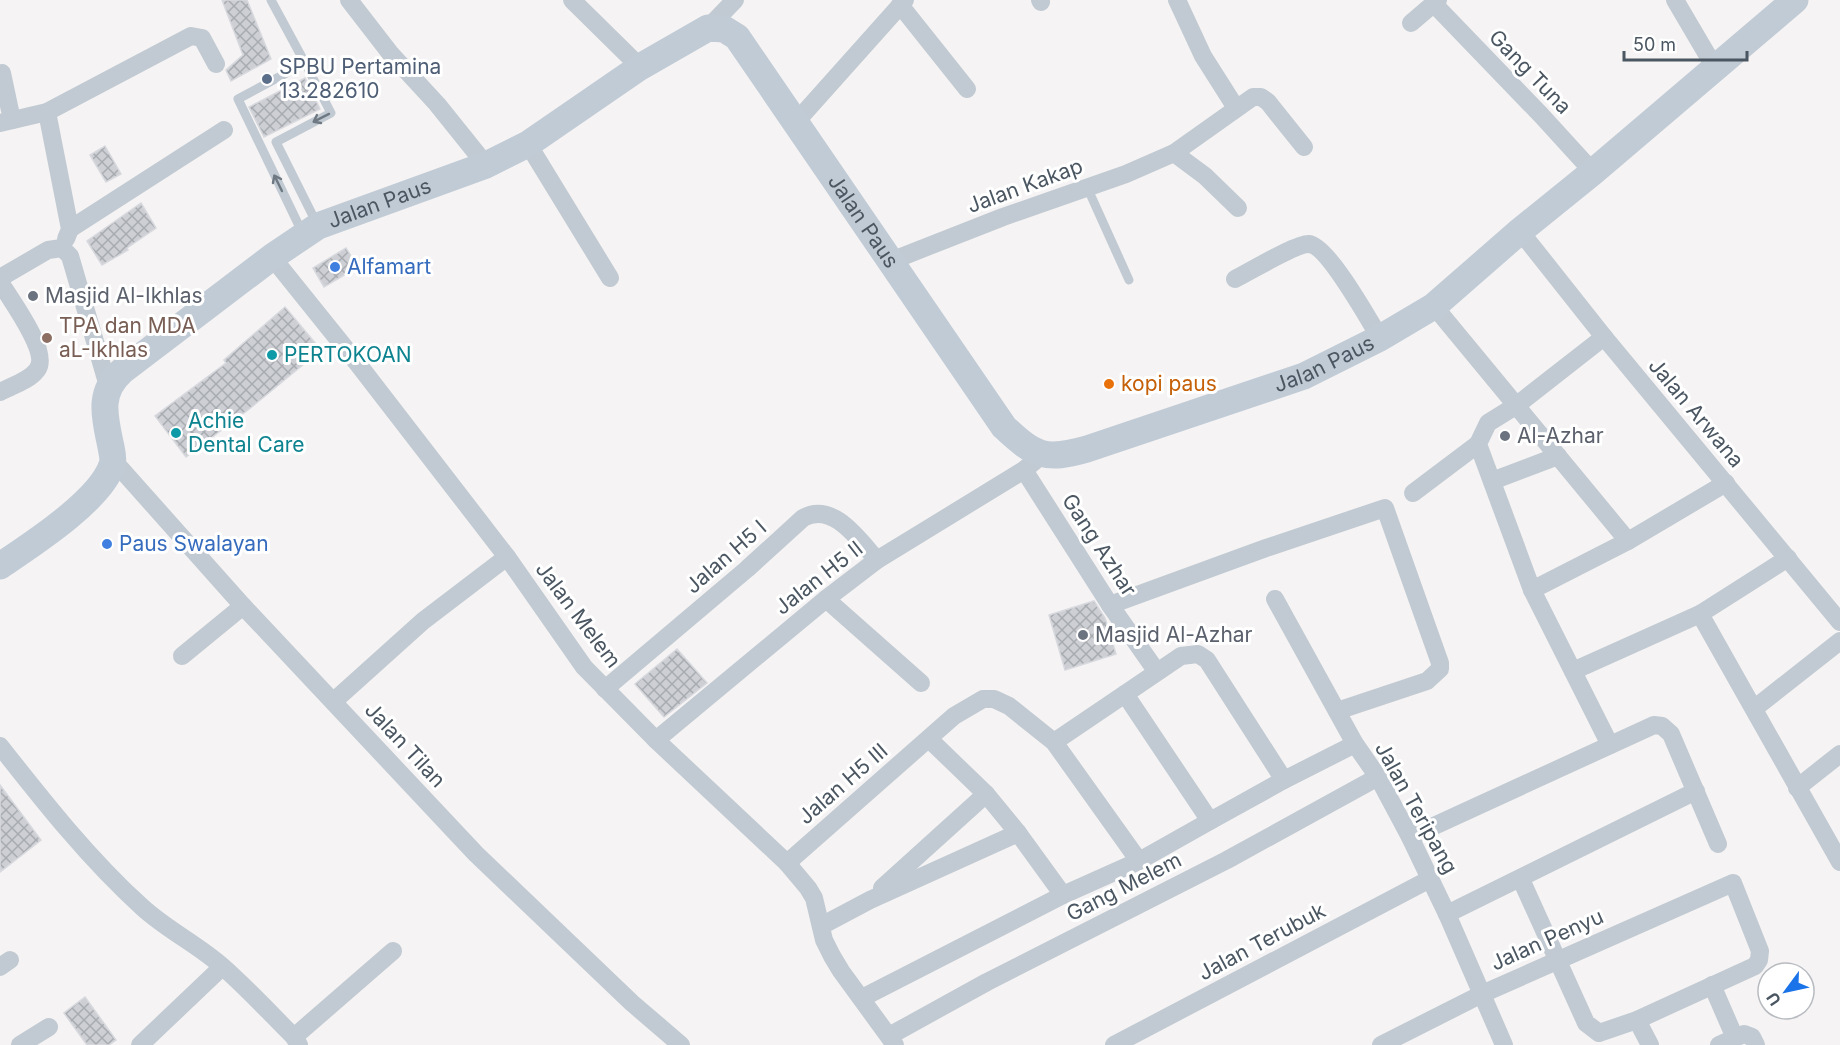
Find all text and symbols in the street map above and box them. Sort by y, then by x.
street label: Gang Tuna [1484,24,1577,119]
scale bar [1624,24,1747,62]
text: 50 m [1633,34,1676,55]
place label: SPBU Pertamina 13.282610 [279,54,441,103]
marker: SPBU Pertamina 13.282610 [260,72,274,86]
one-way arrow [313,113,331,125]
street label: Jalan Kakap [964,153,1086,218]
street label: Jalan Paus [823,169,904,272]
street label: Jalan Paus [325,173,434,233]
one-way arrow [272,174,284,192]
place label: Alfamart [347,254,431,279]
marker: Alfamart [328,260,342,274]
place label: Masjid Al-Ikhlas [45,283,203,308]
marker: Masjid Al-Ikhlas [26,289,40,303]
place label: TPA dan MDA aL-Ikhlas [59,313,196,362]
street label: Jalan Paus [1271,330,1378,397]
marker: TPA dan MDA aL-Ikhlas [40,331,54,345]
place label: PERTOKOAN [284,342,412,367]
marker: PERTOKOAN [265,348,279,362]
street label: Jalan Arwana [1644,353,1749,472]
place label: kopi paus [1121,371,1217,396]
marker: kopi paus [1102,377,1116,391]
place label: Achie Dental Care [188,408,305,457]
place label: Al-Azhar [1517,423,1604,448]
marker: Achie Dental Care [169,426,183,440]
marker: Al-Azhar [1498,429,1512,443]
street label: Gang Azhar [1057,489,1142,601]
street label: Jalan H5 I [680,515,771,598]
place label: Paus Swalayan [119,531,269,556]
street label: Jalan H5 II [770,536,868,620]
marker: Paus Swalayan [100,537,114,551]
street label: Jalan Melem [531,557,626,673]
place label: Masjid Al-Azhar [1095,622,1253,647]
marker: Masjid Al-Azhar [1076,628,1090,642]
street label: Jalan Tilan [360,697,451,792]
street label: Jalan H5 III [793,738,892,829]
street label: Jalan Teripang [1370,738,1463,878]
street label: Gang Melem [1062,847,1185,926]
street label: Jalan Terubuk [1194,897,1330,986]
street label: Jalan Penyu [1487,904,1607,976]
north arrow [1756,961,1816,1021]
text: U [1762,989,1785,1010]

